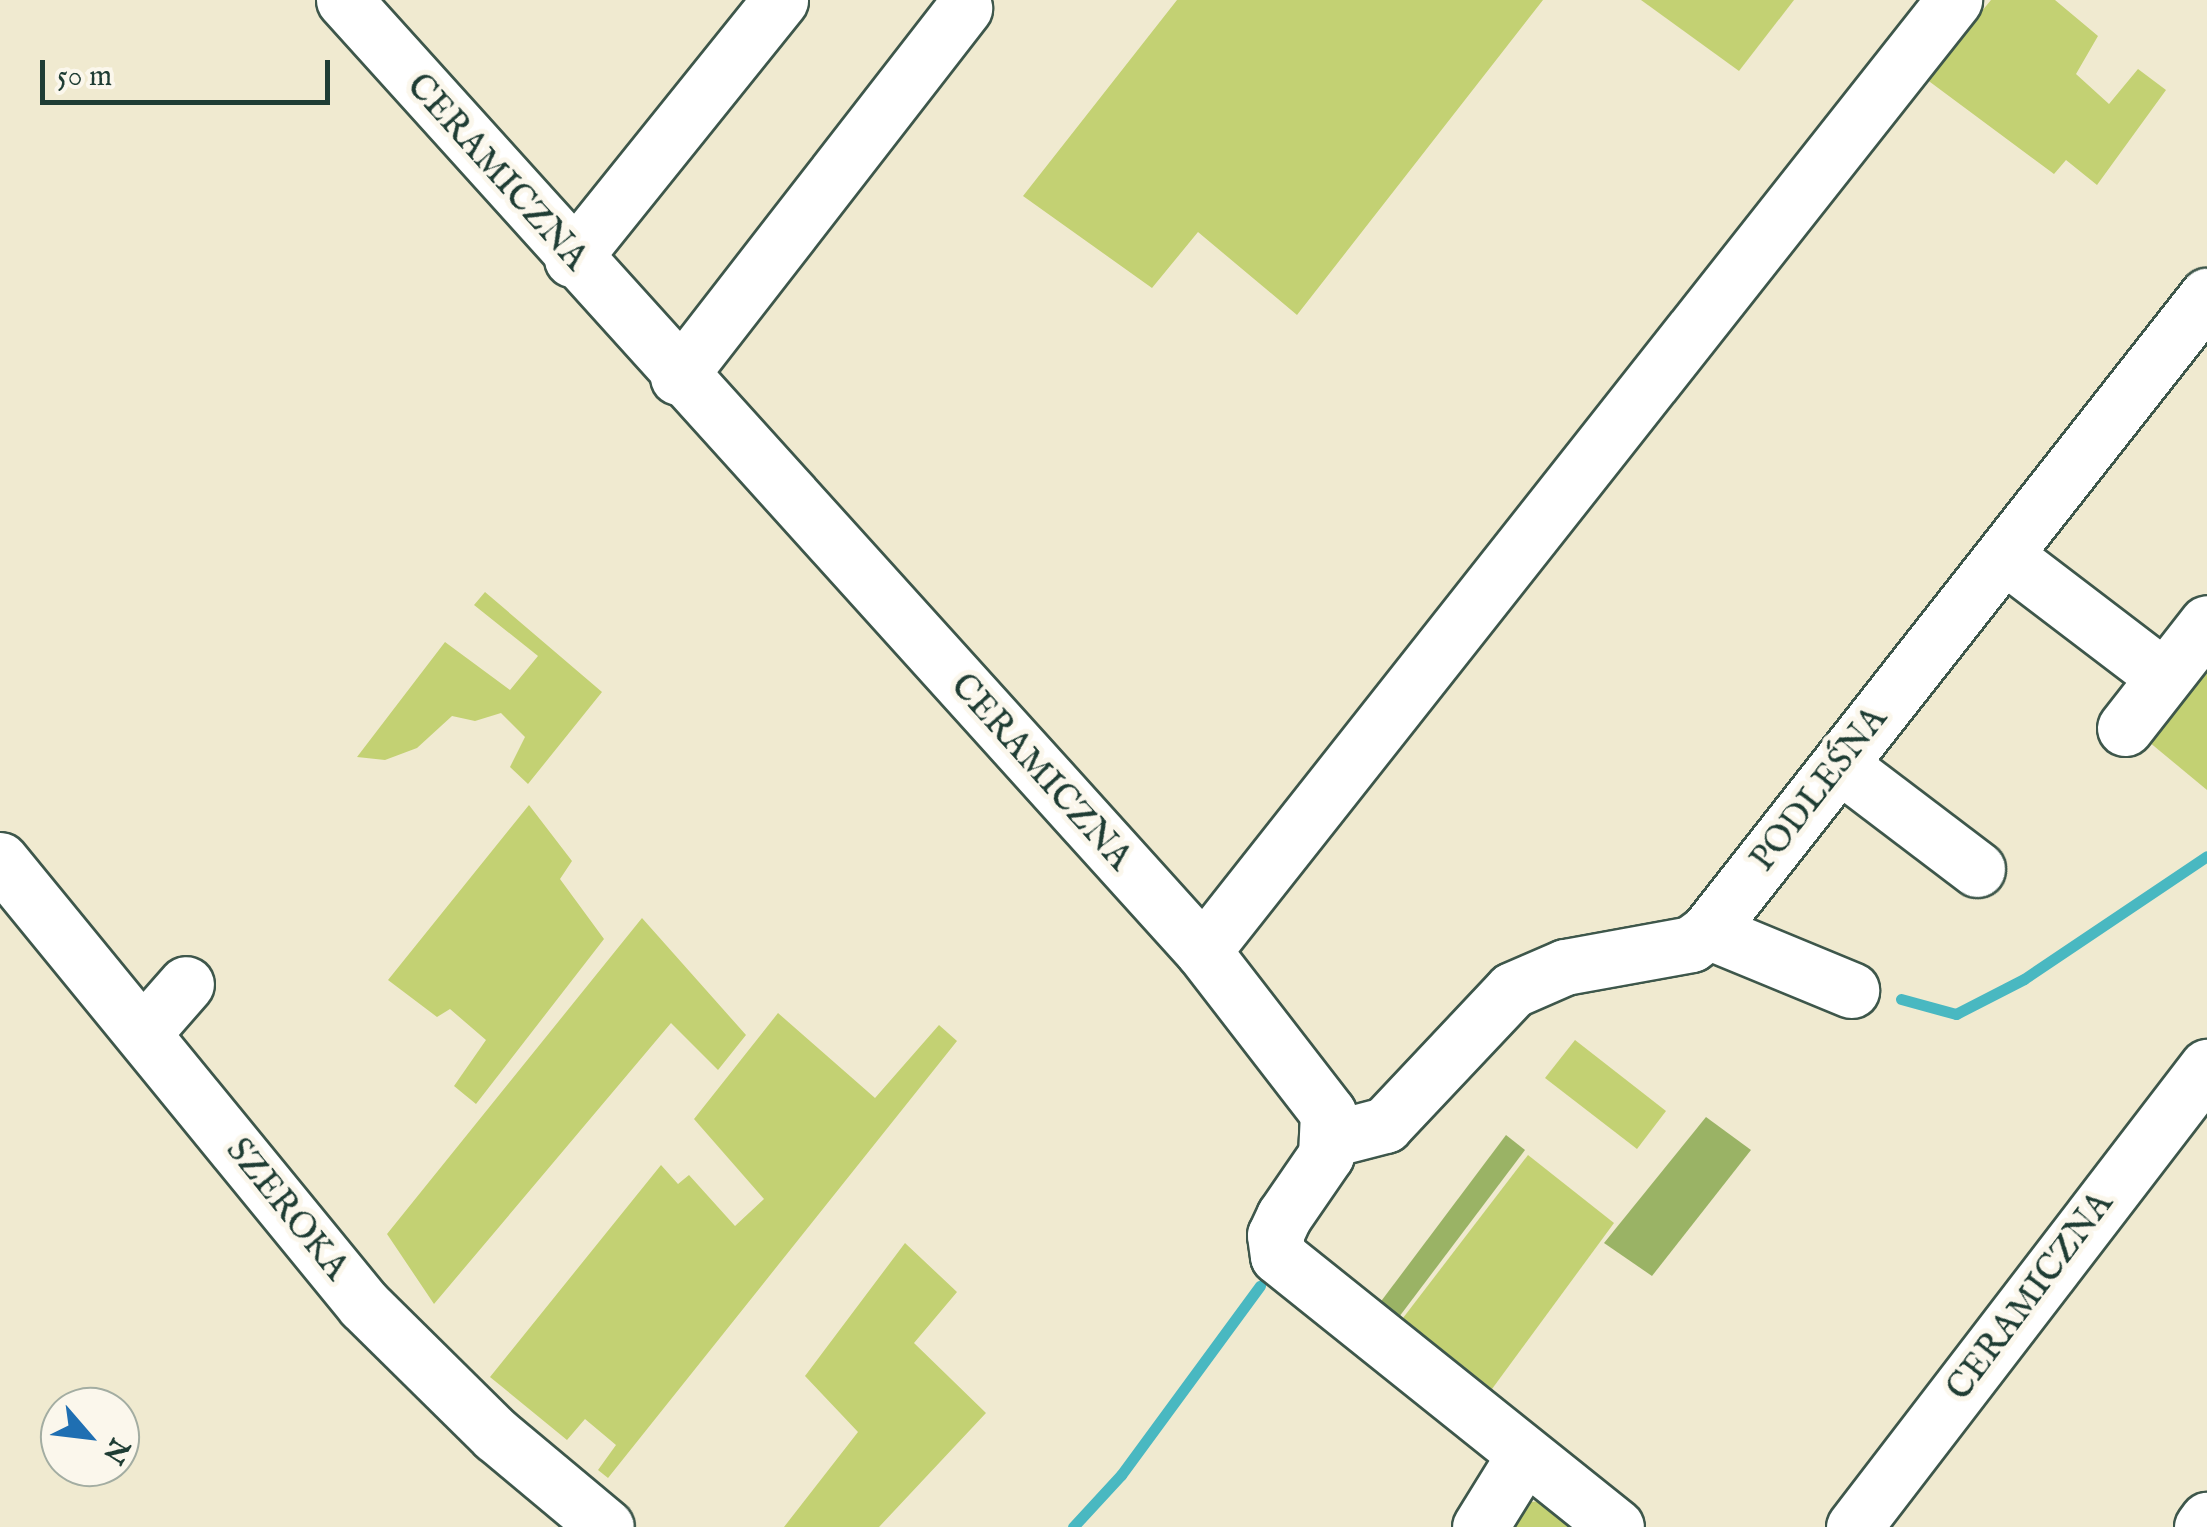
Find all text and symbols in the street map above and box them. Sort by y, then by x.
scale bar [45,40,335,102]
text: 50 m [57,58,112,96]
street label: CERAMICZNA [397,66,595,280]
street label: CERAMICZNA [941,666,1139,880]
street label: PODLEŚNA [1743,700,1897,880]
street label: SZEROKA [216,1131,356,1289]
street label: CERAMICZNA [1939,1185,2123,1409]
north arrow [40,1387,140,1487]
text: N [94,1431,136,1469]

